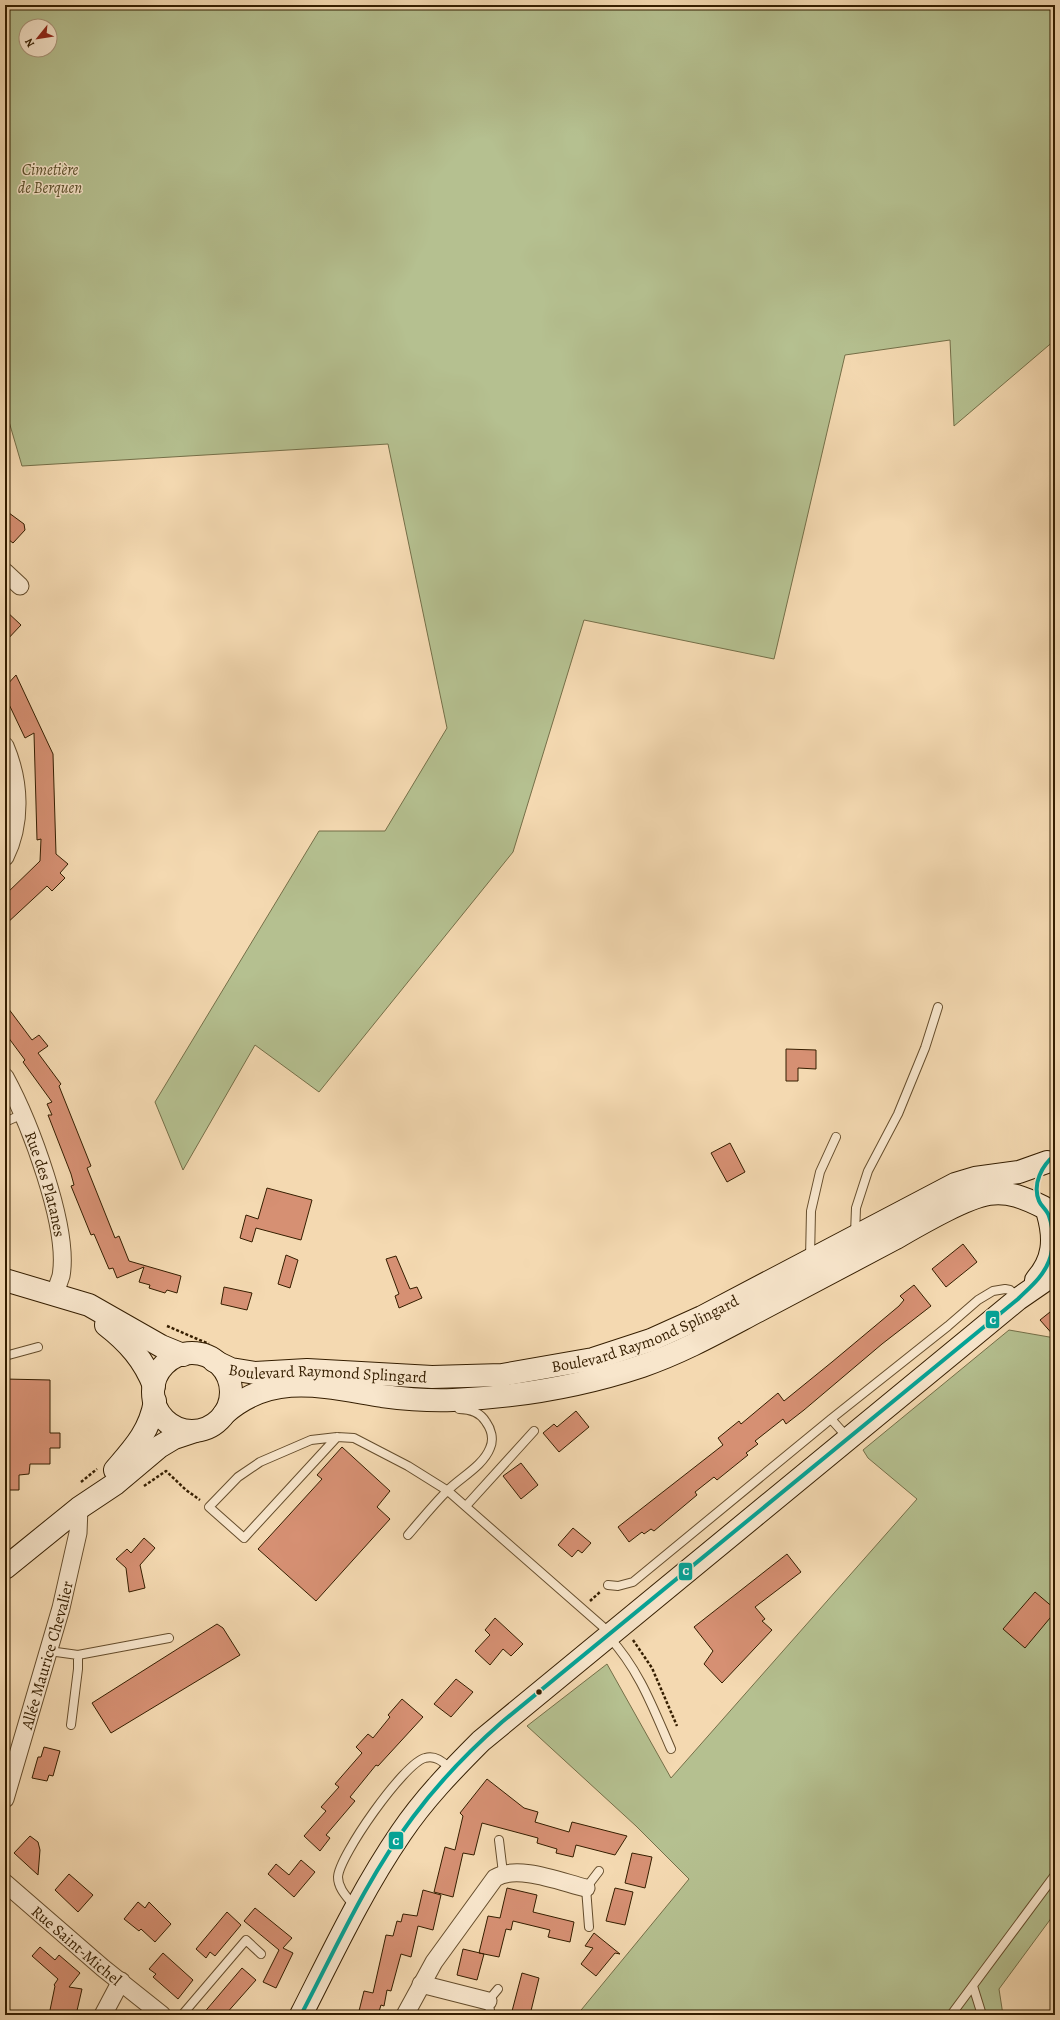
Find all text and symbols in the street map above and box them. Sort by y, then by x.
north arrow [18,18,58,58]
text: N [21,36,38,50]
park label: Cimetière de Berquen [18,159,82,199]
street label: Rue des Platanes [19,1128,70,1238]
street label: Boulevard Raymond Splingard [550,1290,743,1378]
line badge: C [985,1310,1000,1329]
text: C [990,1313,997,1328]
street label: Boulevard Raymond Splingard [227,1359,428,1389]
line badge: C [678,1562,693,1581]
text: C [683,1564,690,1579]
street label: Allée Maurice Chevalier [16,1579,79,1733]
unlabelled marker [534,1687,544,1697]
line badge: C [388,1831,404,1850]
text: C [393,1834,400,1849]
street label: Rue Saint-Michel [26,1901,126,1991]

